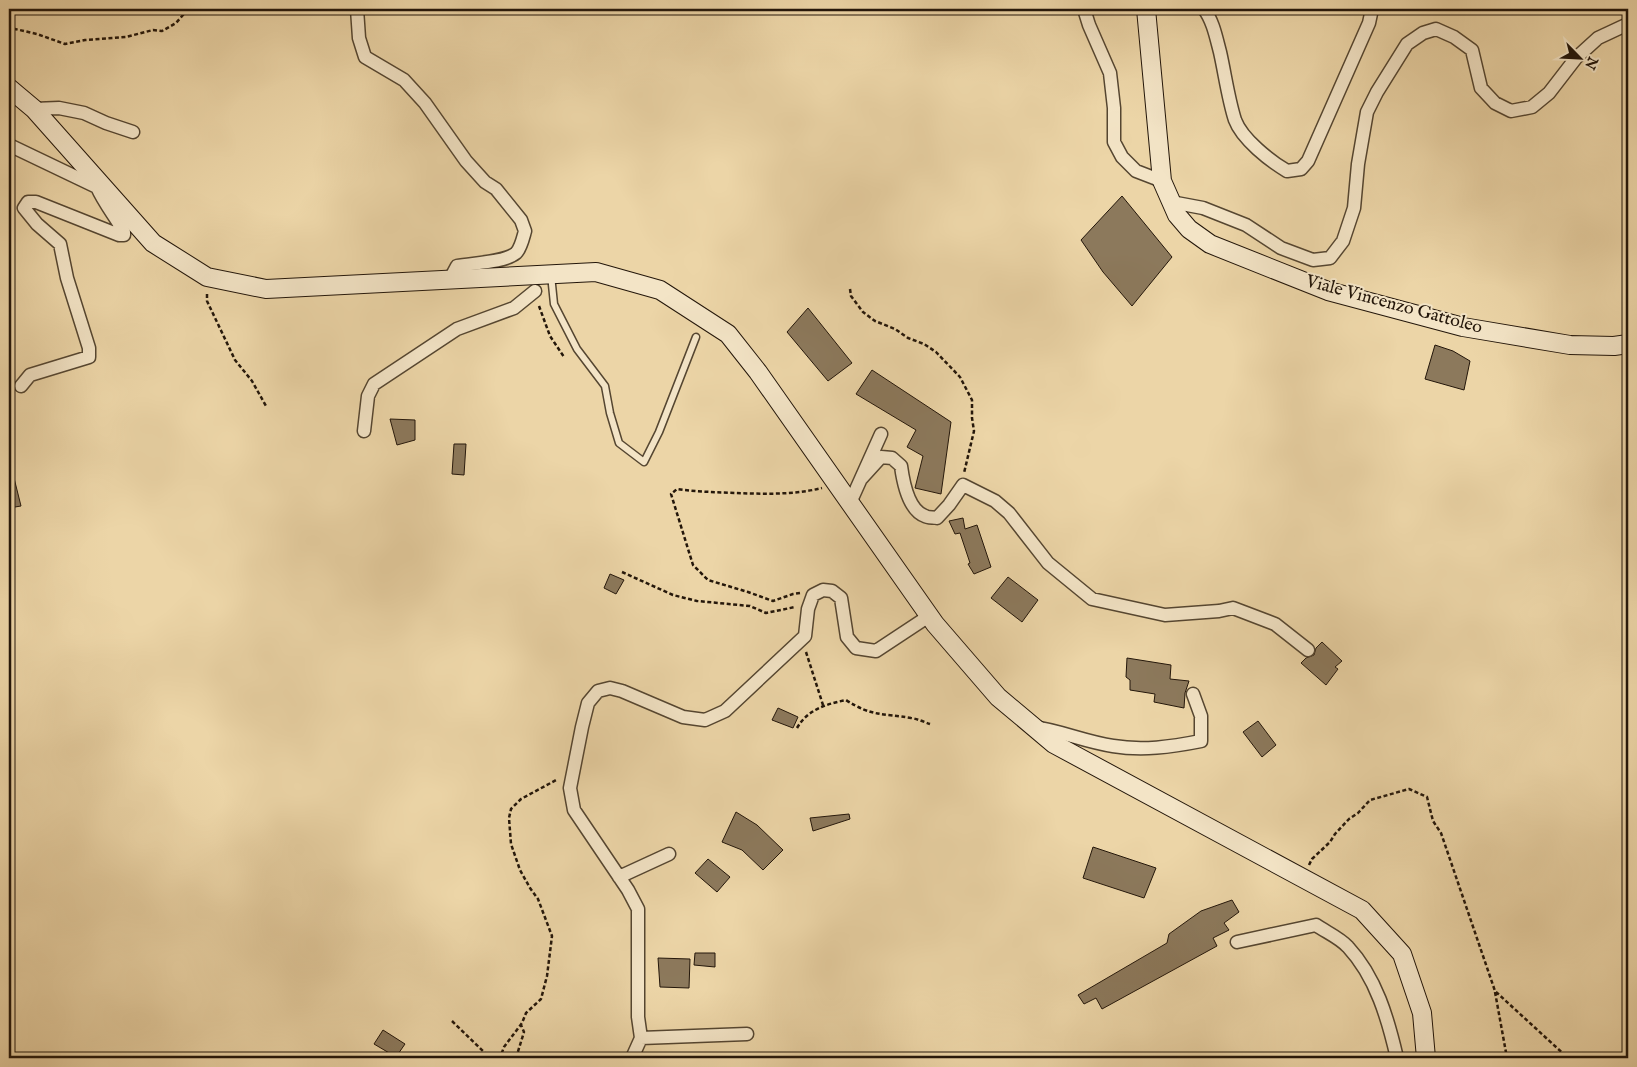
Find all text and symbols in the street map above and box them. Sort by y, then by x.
north arrow [1554,32,1604,82]
text: N [1580,53,1602,72]
street label: Viale Vincenzo Gattoleo [1302,270,1485,340]

